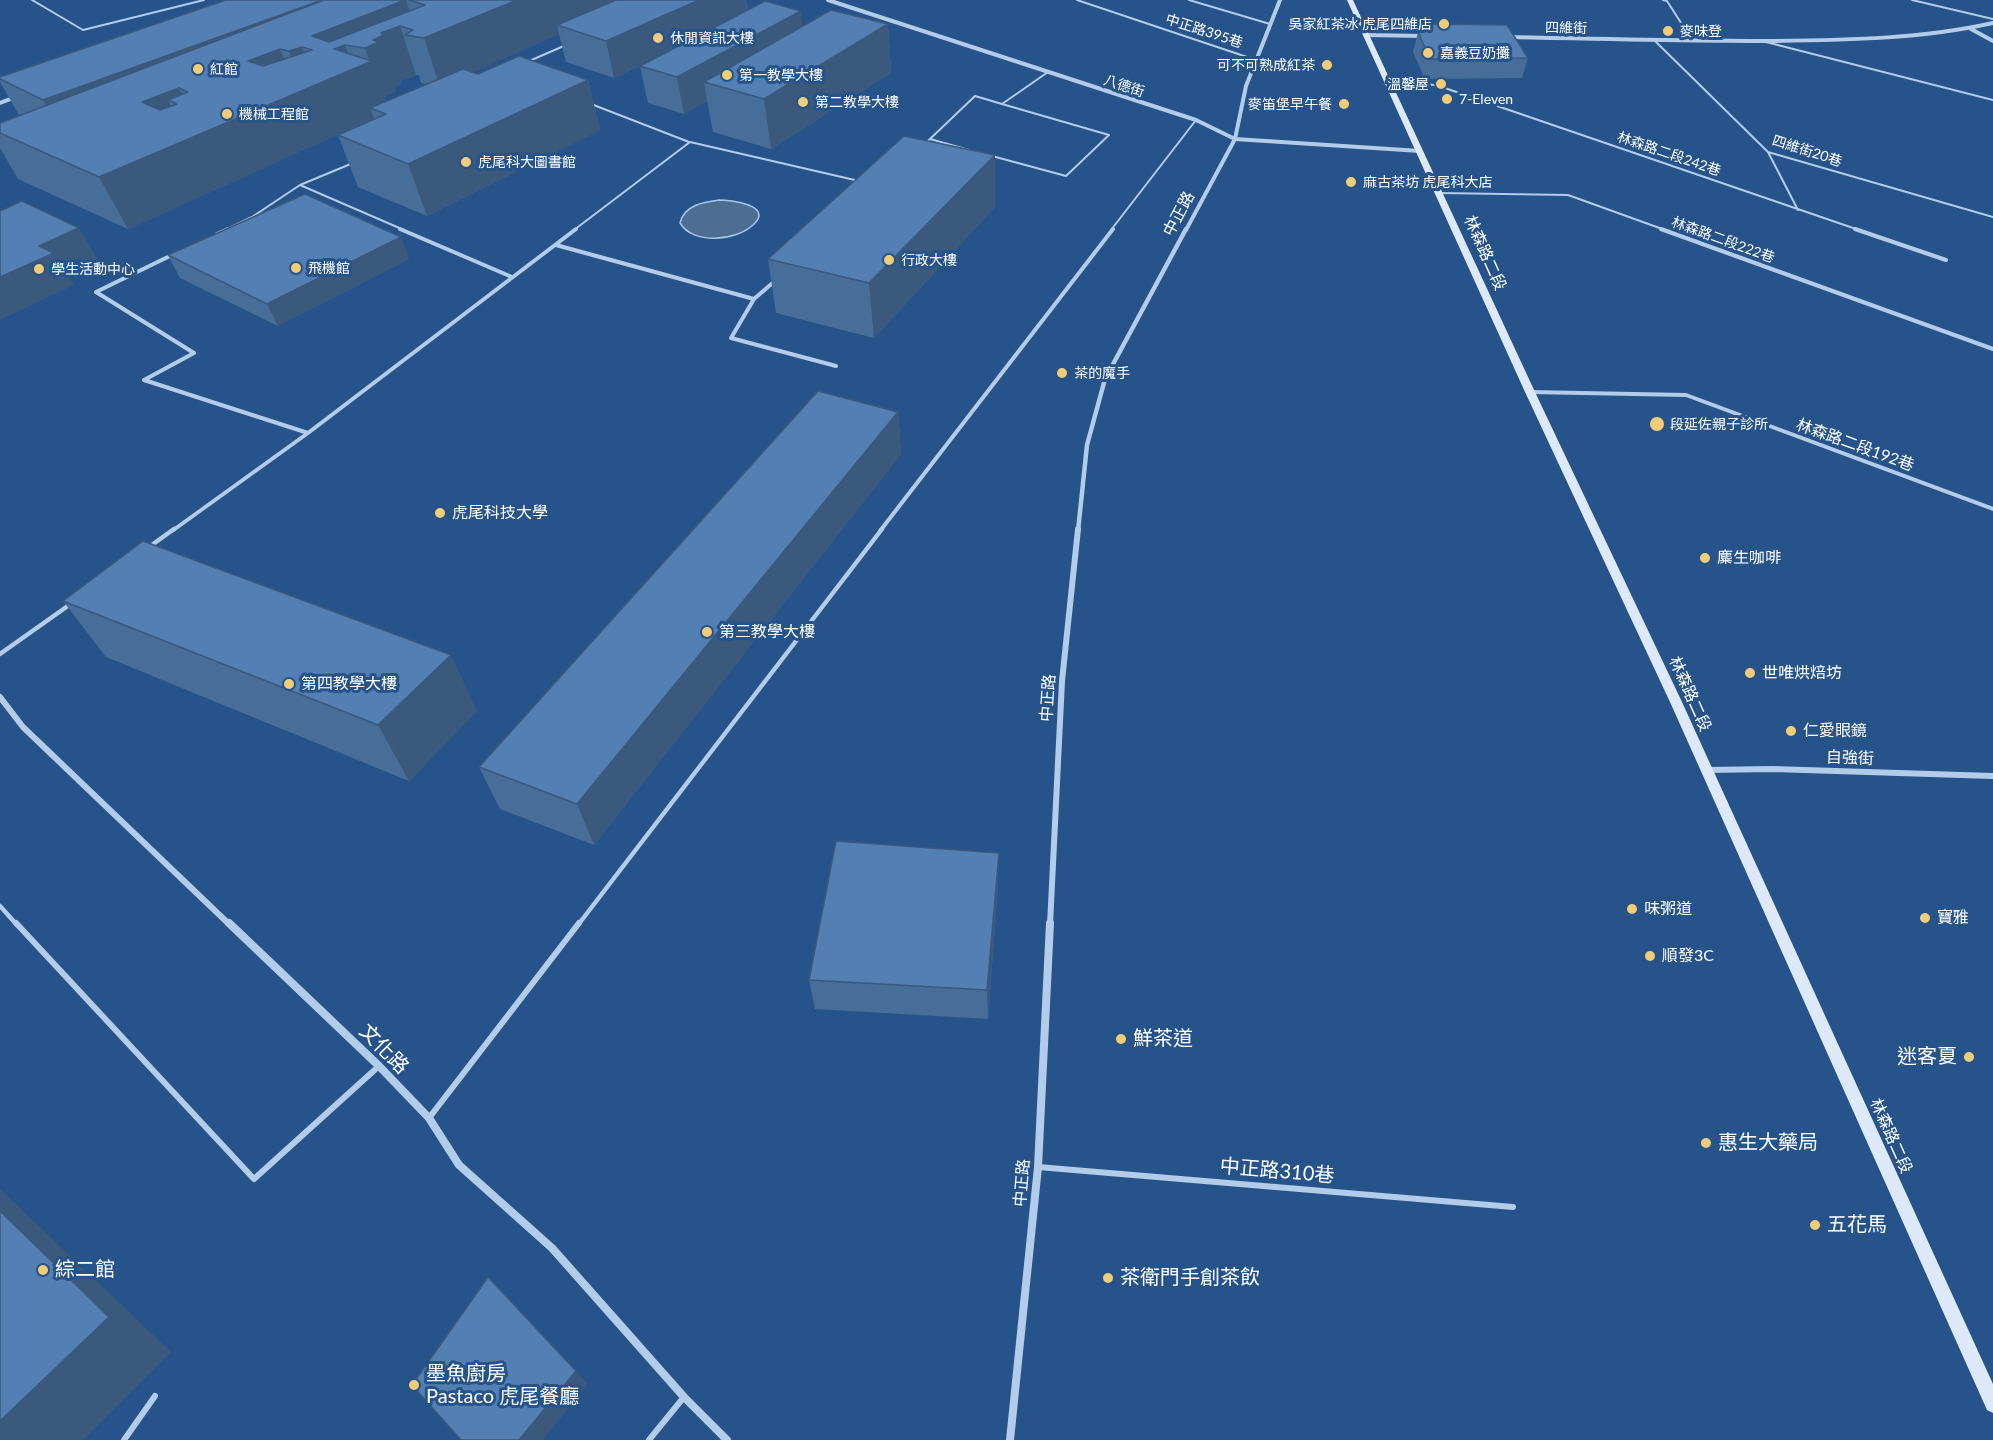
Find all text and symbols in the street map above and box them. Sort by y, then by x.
street label: 中正路395巷 [1163,11,1245,51]
place label: 吳家紅茶冰 虎尾四維店 [1288,16,1432,32]
marker: 吳家紅茶冰 虎尾四維店 [1437,17,1451,31]
street label: 四維街 [1545,19,1587,37]
place label: 麥味登 [1680,23,1722,39]
marker: 麥味登 [1661,24,1675,38]
place label: 休閒資訊大樓 [670,30,754,46]
marker: 休閒資訊大樓 [651,31,665,45]
place label: 嘉義豆奶攤 [1440,45,1510,61]
marker: 嘉義豆奶攤 [1421,46,1435,60]
place label: 可不可熟成紅茶 [1217,57,1315,73]
marker: 可不可熟成紅茶 [1320,58,1334,72]
place label: 紅館 [210,61,238,77]
marker: 紅館 [191,62,205,76]
place label: 第一教學大樓 [739,67,823,83]
marker: 第一教學大樓 [720,68,734,82]
street label: 八德街 [1101,72,1147,100]
place label: 溫馨屋 [1387,76,1429,92]
marker: 溫馨屋 [1434,77,1448,91]
place label: 7-Eleven [1459,91,1513,107]
marker: 7-Eleven [1440,92,1454,106]
place label: 第二教學大樓 [815,94,899,110]
marker: 第二教學大樓 [796,95,810,109]
place label: 麥笛堡早午餐 [1248,96,1332,112]
marker: 麥笛堡早午餐 [1337,97,1351,111]
place label: 機械工程館 [239,106,309,122]
marker: 機械工程館 [220,107,234,121]
street label: 林森路二段242巷 [1615,128,1723,180]
street label: 四維街20巷 [1770,132,1844,170]
place label: 虎尾科大圖書館 [478,154,576,170]
marker: 虎尾科大圖書館 [459,155,473,169]
place label: 麻古茶坊 虎尾科大店 [1363,174,1493,190]
marker: 麻古茶坊 虎尾科大店 [1344,175,1358,189]
street label: 中正路 [1159,188,1199,240]
street label: 林森路二段 [1460,213,1510,293]
street label: 林森路二段222巷 [1669,214,1777,266]
place label: 行政大樓 [901,252,957,268]
marker: 行政大樓 [882,253,896,267]
place label: 飛機館 [308,260,350,276]
place label: 學生活動中心 [51,261,135,277]
marker: 飛機館 [289,261,303,275]
marker: 學生活動中心 [32,262,46,276]
place label: 茶的魔手 [1074,365,1130,381]
marker: 茶的魔手 [1055,366,1069,380]
marker: 段延佐親子診所 [1648,415,1666,433]
street label: 林森路二段192巷 [1794,415,1916,475]
place label: 段延佐親子診所 [1670,416,1768,432]
place label: 虎尾科技大學 [452,503,548,523]
marker: 虎尾科技大學 [433,506,447,520]
place label: 麋生咖啡 [1717,548,1781,568]
marker: 麋生咖啡 [1698,551,1712,565]
place label: 第三教學大樓 [719,622,815,642]
marker: 第三教學大樓 [700,625,714,639]
street label: 林森路二段 [1665,654,1715,734]
place label: 世唯烘焙坊 [1762,663,1842,683]
marker: 世唯烘焙坊 [1743,666,1757,680]
street label: 中正路 [1037,673,1059,723]
place label: 第四教學大樓 [301,674,397,694]
marker: 第四教學大樓 [282,677,296,691]
place label: 仁愛眼鏡 [1803,721,1867,741]
marker: 仁愛眼鏡 [1784,724,1798,738]
street label: 自強街 [1826,748,1874,768]
place label: 味粥道 [1644,899,1692,919]
marker: 味粥道 [1625,902,1639,916]
place label: 寶雅 [1937,908,1969,928]
marker: 寶雅 [1918,911,1932,925]
place label: 順發3C [1662,946,1714,966]
marker: 順發3C [1643,949,1657,963]
street label: 文化路 [354,1019,414,1079]
place label: 鮮茶道 [1133,1027,1193,1051]
marker: 鮮茶道 [1114,1032,1128,1046]
place label: 迷客夏 [1897,1045,1957,1069]
marker: 迷客夏 [1962,1050,1976,1064]
street label: 林森路二段 [1866,1096,1916,1176]
place label: 惠生大藥局 [1718,1131,1818,1155]
marker: 惠生大藥局 [1699,1136,1713,1150]
street label: 中正路310巷 [1219,1154,1335,1188]
street label: 中正路 [1010,1158,1034,1208]
place label: 五花馬 [1827,1213,1887,1237]
marker: 五花馬 [1808,1218,1822,1232]
place label: 綜二館 [55,1258,115,1282]
marker: 綜二館 [36,1263,50,1277]
place label: 茶衛門手創茶飲 [1120,1266,1260,1290]
marker: 茶衛門手創茶飲 [1101,1271,1115,1285]
place label: 墨魚廚房 Pastaco 虎尾餐廳 [426,1362,579,1409]
marker: 墨魚廚房 Pastaco 虎尾餐廳 [407,1378,421,1392]

